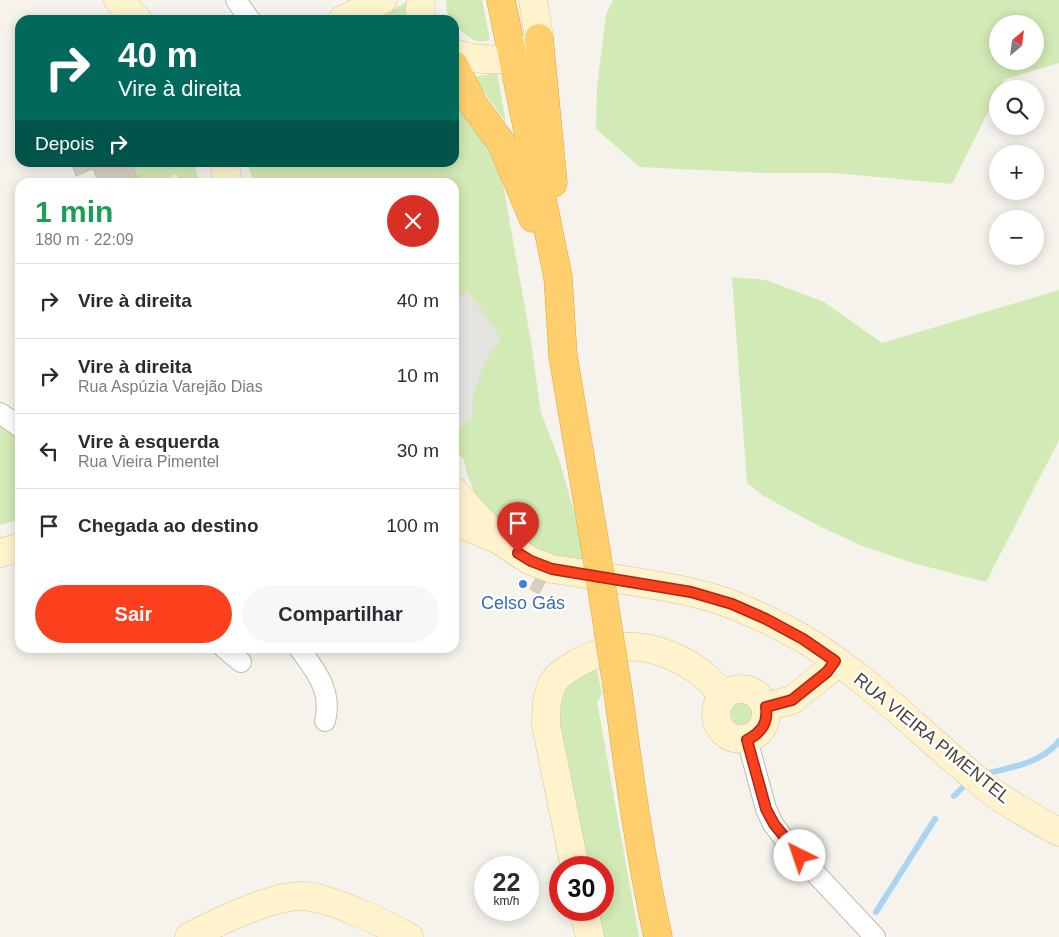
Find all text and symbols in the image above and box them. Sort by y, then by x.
north arrow [989,15,1044,70]
map controls [989,15,1044,265]
icon: right [35,35,100,100]
text: 40 m [118,35,198,74]
text: Vire à direita [118,76,241,101]
button: search [989,80,1044,135]
icon: right [104,130,132,158]
text: Depois [35,133,94,154]
button: + [989,145,1044,200]
text: 1 min [35,195,113,228]
button: close [387,195,439,247]
button: − [989,210,1044,265]
text: 180 m · 22:09 [35,231,134,248]
icon: right [35,287,63,315]
text: Vire à direita [78,290,192,311]
text: 40 m [397,290,439,311]
text: Vire à direita [78,356,192,377]
icon: right [35,362,63,390]
text: 10 m [397,365,439,386]
text: Rua Aspúzia Varejão Dias [78,378,263,395]
text: Vire à esquerda [78,431,219,452]
icon: left [35,437,63,465]
text: 30 m [397,440,439,461]
text: Rua Vieira Pimentel [78,453,219,470]
pin [497,502,539,553]
icon: arrive [504,509,532,537]
icon: arrive [35,512,63,540]
text: Chegada ao destino [78,515,259,536]
text: 100 m [386,515,439,536]
marker: Celso Gás [517,578,529,590]
button: Sair [35,585,232,643]
button: Compartilhar [242,585,439,643]
place label: Celso Gás [481,593,565,613]
street label: RUA VIEIRA PIMENTEL [850,669,1014,807]
position arrow [773,829,825,881]
speed limit sign: 30 [549,856,614,921]
text: 22 [493,868,520,896]
text: km/h [493,894,520,908]

